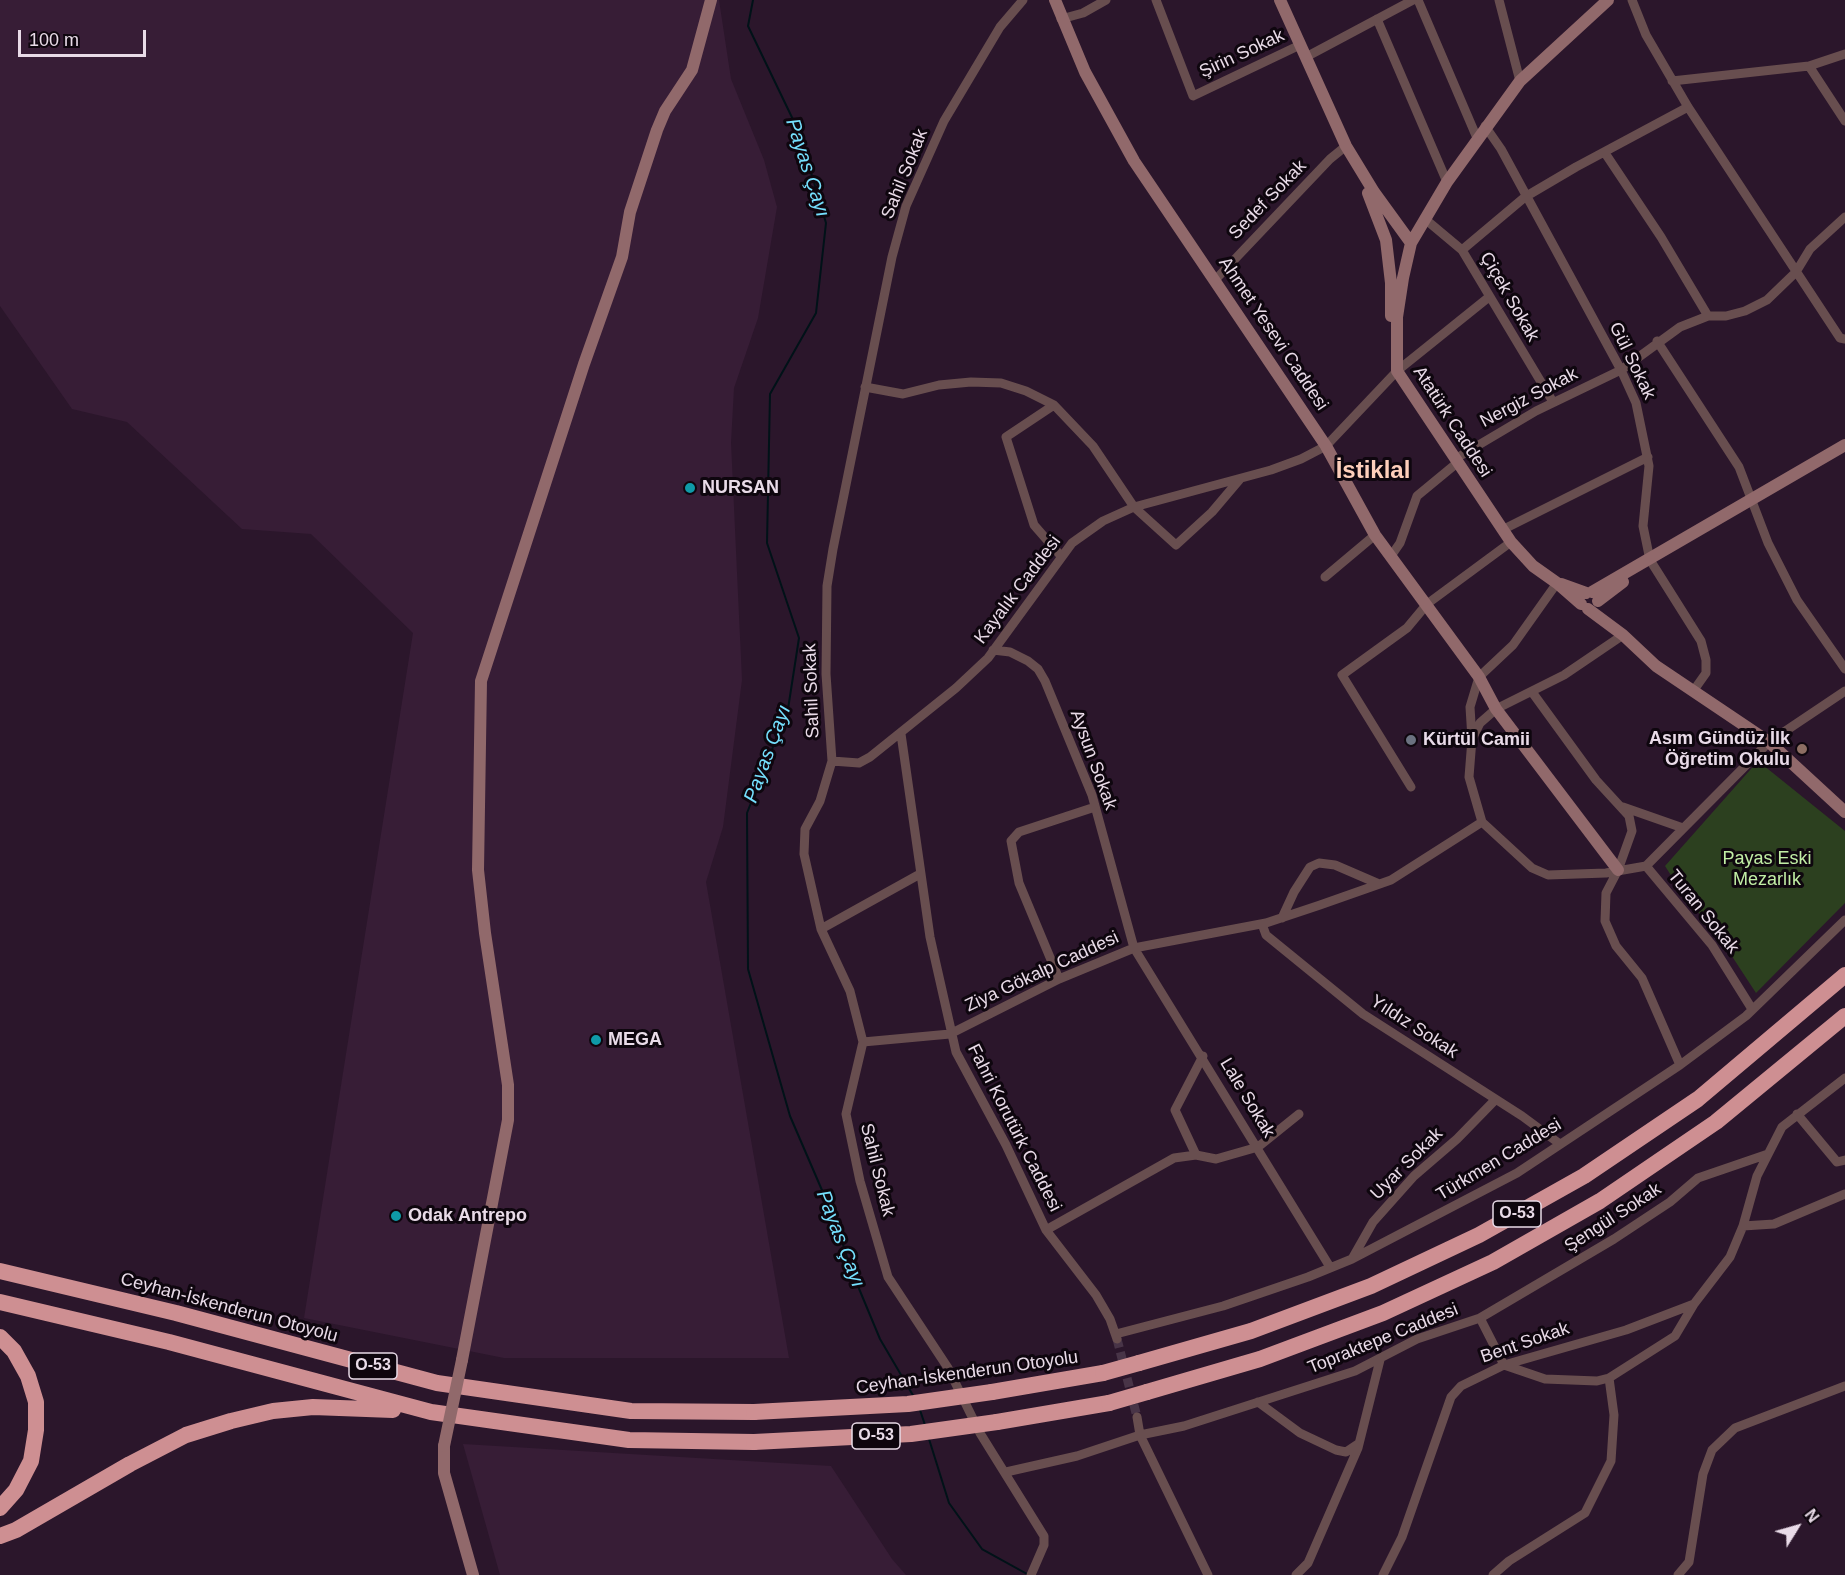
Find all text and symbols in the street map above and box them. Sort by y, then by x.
scale bar [21,18,148,56]
street label: Şirin Sokak [1196,25,1288,83]
text: 100 m [29,30,79,50]
water label: Payas Çayı [780,116,834,220]
street label: Sahil Sokak [877,126,933,222]
street label: Sedef Sokak [1225,156,1311,244]
street label: Çiçek Sokak [1475,248,1543,346]
street label: Ahmet Yesevi Caddesi [1214,253,1332,415]
street label: Gül Sokak [1604,319,1660,403]
street label: Atatürk Caddesi [1408,362,1496,482]
street label: Nergiz Sokak [1477,363,1581,433]
district label: İstiklal [1336,457,1410,485]
place label: NURSAN [702,477,779,499]
marker: NURSAN [683,481,697,495]
street label: Kayalık Caddesi [970,532,1066,648]
street label: Sahil Sokak [800,643,824,739]
water label: Payas Çayı [739,702,797,806]
street label: Aysun Sokak [1065,707,1121,813]
place label: Asım Gündüz İlk Öğretim Okulu [1649,728,1790,771]
place label: Kürtül Camii [1423,729,1530,751]
marker: Kürtül Camii [1404,733,1418,747]
marker: Asım Gündüz İlk Öğretim Okulu [1795,742,1809,756]
park label: Payas Eski Mezarlık [1722,848,1812,890]
street label: Turan Sokak [1663,866,1743,958]
street label: Ziya Gökalp Caddesi [962,927,1122,1017]
street label: Yıldız Sokak [1366,991,1462,1063]
place label: MEGA [608,1029,662,1051]
marker: MEGA [589,1033,603,1047]
street label: Fahri Korutürk Caddesi [962,1041,1066,1215]
street label: Lale Sokak [1215,1054,1279,1142]
street label: Türkmen Caddesi [1433,1114,1565,1206]
street label: Sahil Sokak [855,1121,899,1219]
street label: Uyar Sokak [1366,1123,1448,1205]
street label: Şengül Sokak [1561,1179,1665,1257]
water label: Payas Çayı [810,1187,870,1291]
road number: O-53 [1493,1201,1541,1227]
place label: Odak Antrepo [408,1205,527,1227]
marker: Odak Antrepo [389,1209,403,1223]
street label: Ceyhan-İskenderun Otoyolu [118,1269,340,1347]
street label: Topraktepe Caddesi [1305,1299,1461,1379]
street label: Bent Sokak [1478,1318,1572,1368]
street label: Ceyhan-İskenderun Otoyolu [855,1347,1079,1399]
road number: O-53 [349,1353,397,1379]
road number: O-53 [852,1423,900,1449]
north arrow [1767,1497,1827,1557]
text: N [1802,1506,1822,1526]

